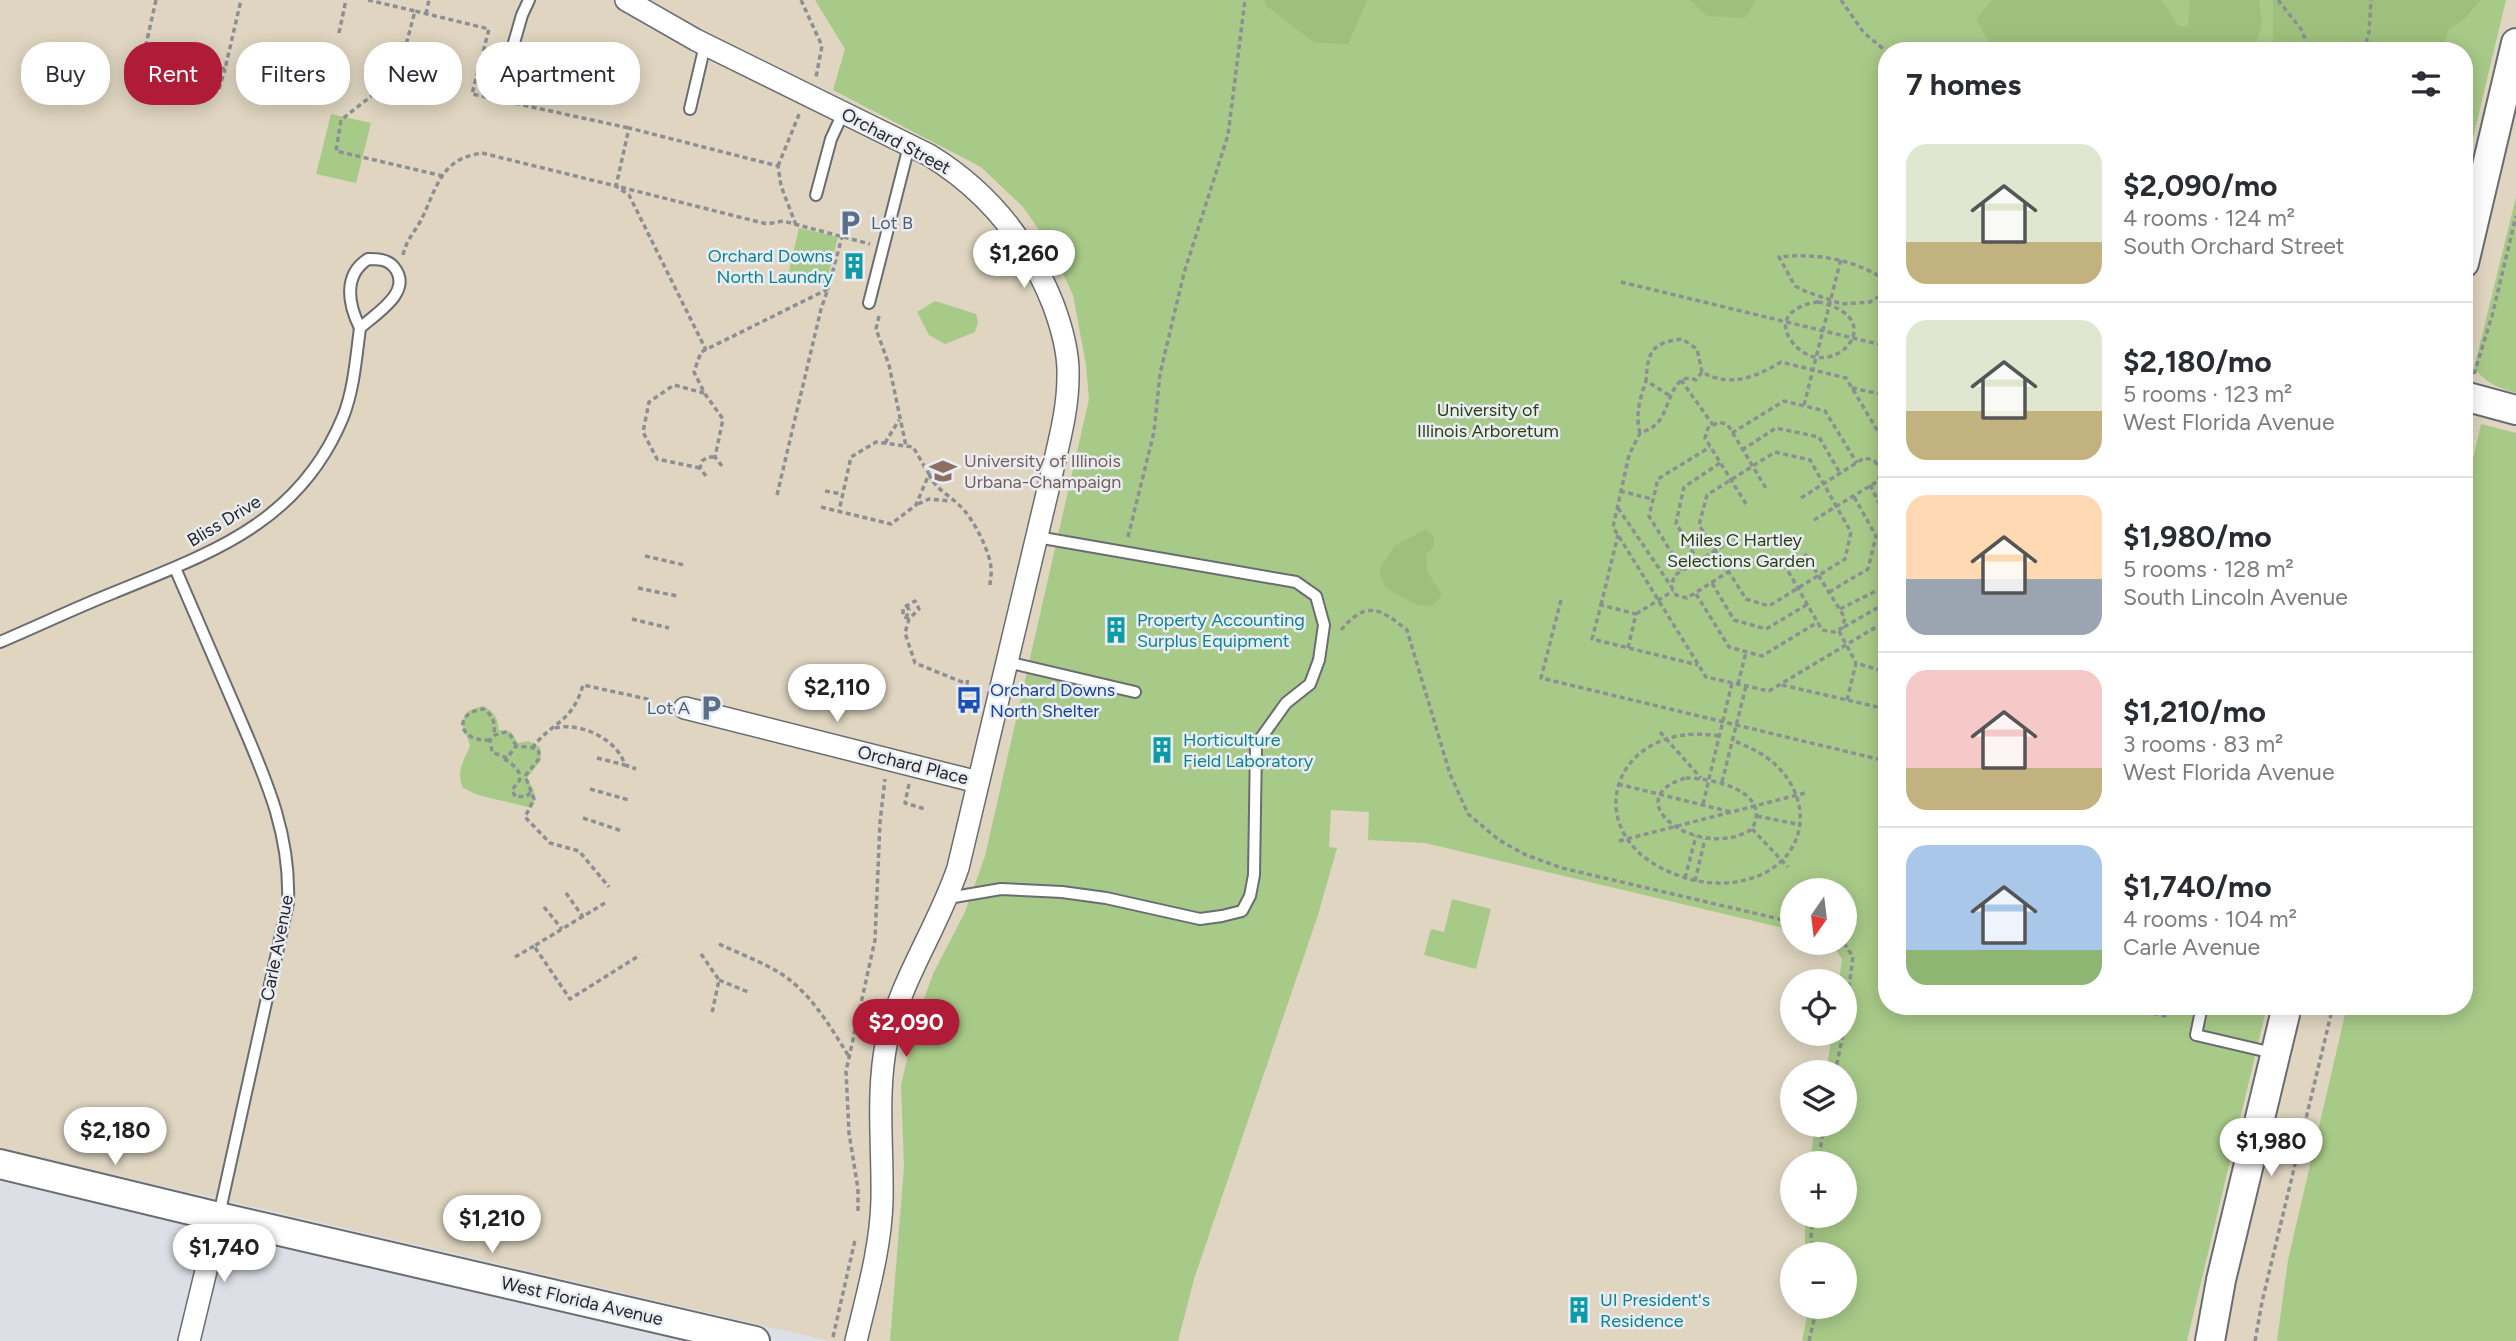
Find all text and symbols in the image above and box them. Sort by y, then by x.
chip: Buy [21,42,110,105]
chip: Rent [124,42,222,105]
chip: Filters [236,42,350,105]
chip: New [364,42,462,105]
chip: Apartment [476,42,640,105]
icon: filters [2407,65,2445,103]
text: 7 homes [1906,66,2021,103]
street label: Orchard Street [838,103,955,179]
text: $2,090/mo [2123,167,2278,204]
icon: home [1962,172,2046,256]
text: 4 rooms · 124 m² [2123,204,2295,232]
parking icon: Lot B [835,208,865,238]
place label: Lot B [871,212,913,234]
pin: $1,260 [967,230,1081,290]
text: South Orchard Street [2123,232,2344,260]
text: $1,260 [989,239,1059,267]
place label: Orchard Downs North Laundry [708,245,834,288]
building icon: Orchard Downs North Laundry [839,251,869,281]
text: $2,180/mo [2123,343,2272,380]
icon: home [1962,348,2046,432]
text: 5 rooms · 123 m² [2123,380,2292,408]
park label: University of Illinois Arboretum [1417,399,1559,442]
text: West Florida Avenue [2123,408,2334,436]
place label: University of Illinois Urbana-Champaign [964,450,1121,493]
school or university icon: University of Illinois Urbana-Champaign [928,456,958,486]
street label: Bliss Drive [183,490,265,552]
text: $1,980/mo [2123,518,2272,555]
icon: home [1962,523,2046,607]
park label: Miles C Hartley Selections Garden [1667,529,1815,572]
text: 5 rooms · 128 m² [2123,555,2294,583]
text: South Lincoln Avenue [2123,583,2348,611]
place label: Property Accounting Surplus Equipment [1137,609,1305,652]
building icon: Property Accounting Surplus Equipment [1101,615,1131,645]
pin: $2,110 [780,664,894,724]
text: $2,110 [804,673,870,701]
place label: Orchard Downs North Shelter [990,679,1115,722]
bus stop icon: Orchard Downs North Shelter [954,685,984,715]
parking icon: Lot A [696,693,726,723]
text: $1,210/mo [2123,693,2266,730]
place label: Lot A [647,697,690,719]
icon: home [1962,698,2046,782]
place label: Horticulture Field Laboratory [1183,729,1314,772]
text: 3 rooms · 83 m² [2123,730,2283,758]
building icon: Horticulture Field Laboratory [1147,735,1177,765]
street label: Orchard Place [855,741,971,789]
text: West Florida Avenue [2123,758,2334,786]
text: $1,740/mo [2123,868,2272,905]
icon: home [1962,873,2046,957]
north arrow [1780,878,1857,956]
map controls [1780,878,1857,1319]
street label: Carle Avenue [256,893,298,1003]
text: 4 rooms · 104 m² [2123,905,2297,933]
text: Carle Avenue [2123,933,2260,961]
button: locate [1780,969,1857,1046]
pin: $2,090 [849,1000,963,1059]
text: $2,090 [868,1008,944,1036]
button: layers [1780,1060,1857,1137]
pin: $2,180 [58,1108,172,1167]
text: $2,180 [80,1116,150,1144]
pin: $1,980 [2214,1118,2328,1178]
text: $1,980 [2236,1127,2306,1155]
button: + [1780,1151,1857,1228]
pin: $1,210 [435,1196,549,1255]
text: $1,210 [459,1204,525,1232]
pin: $1,740 [167,1224,281,1284]
text: $1,740 [189,1233,259,1261]
button: − [1780,1242,1857,1319]
street label: West Florida Avenue [499,1272,665,1330]
place label: UI President's Residence [1600,1289,1710,1332]
building icon: UI President's Residence [1564,1295,1594,1325]

